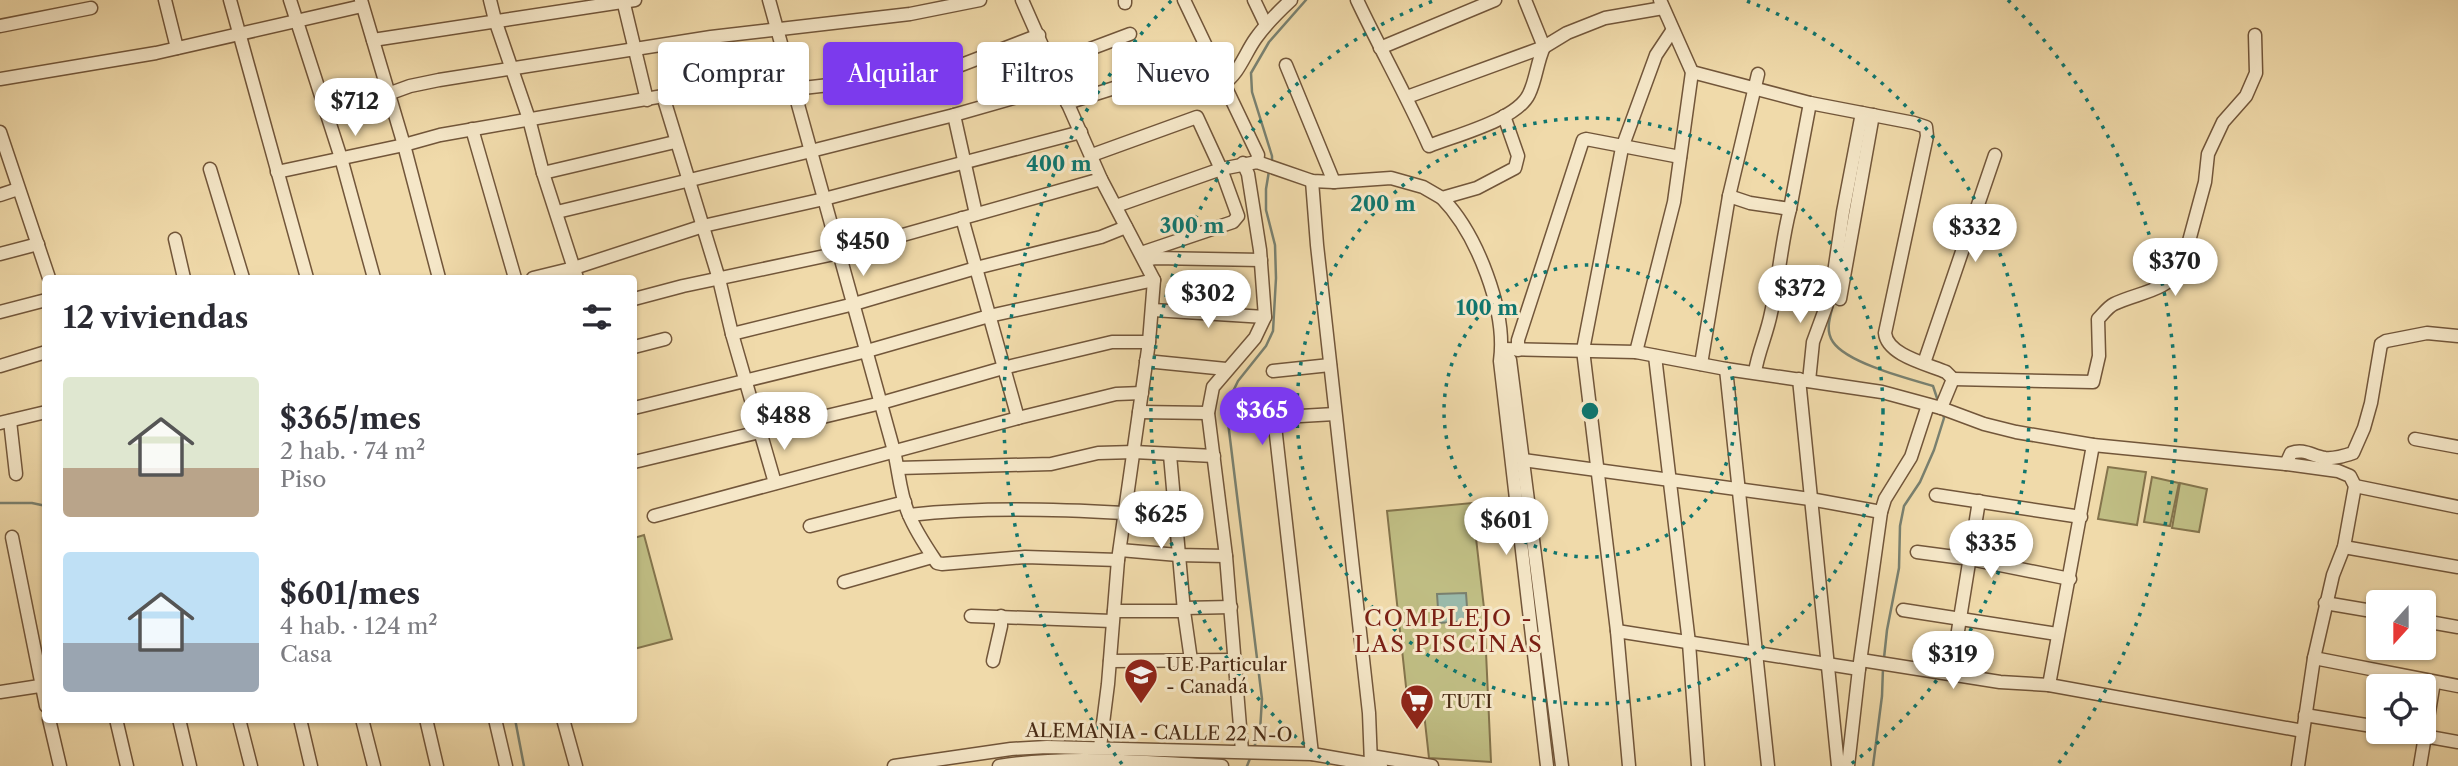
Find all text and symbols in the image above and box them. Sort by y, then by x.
chip: Comprar [658,42,809,105]
chip: Alquilar [823,42,963,105]
chip: Filtros [977,42,1098,105]
chip: Nuevo [1112,42,1234,105]
pin: $712 [314,78,396,138]
text: $712 [331,87,379,115]
text: 400 m [1026,151,1092,176]
text: 200 m [1350,191,1416,216]
pin: $332 [1934,204,2016,264]
text: 300 m [1160,213,1224,238]
text: $332 [1949,213,2001,241]
pin: $450 [822,218,904,278]
text: $450 [836,227,890,255]
pin: $370 [2134,238,2216,298]
text: $370 [2149,247,2201,275]
pin: $372 [1759,266,1841,325]
pin: $302 [1167,270,1249,330]
text: $372 [1774,274,1826,302]
text: $302 [1181,279,1235,307]
text: 100 m [1456,295,1518,320]
icon: filters [578,298,616,336]
text: 12 viviendas [63,299,248,336]
pin: $365 [1221,388,1303,447]
pin: $488 [743,392,825,452]
text: $365 [1236,396,1288,424]
centre of rings [1578,399,1602,423]
text: $365/mes [280,400,421,437]
text: $488 [757,401,811,429]
icon: home [119,405,203,489]
text: 2 hab. · 74 m² [280,437,425,465]
text: Piso [280,465,326,493]
pin: $625 [1120,491,1202,551]
pin: $601 [1465,498,1547,557]
text: $625 [1135,500,1187,528]
text: $601 [1480,506,1532,534]
pin: $335 [1950,520,2032,580]
text: $335 [1965,529,2017,557]
text: $601/mes [280,575,420,612]
icon: home [119,580,203,664]
north arrow [2366,590,2436,660]
map controls [2366,590,2436,744]
district label: COMPLEJO - LAS PISCINAS [1354,604,1544,658]
text: 4 hab. · 124 m² [280,612,438,640]
pin: $319 [1912,632,1994,691]
text: Casa [280,640,332,668]
text: $319 [1928,640,1978,668]
place label: UE Particular - Canadá [1166,653,1287,698]
school or university icon: UE Particular - Canadá [1122,656,1160,705]
button: locate [2366,674,2436,744]
supermarket icon: TUTI [1398,682,1436,731]
place label: TUTI [1442,690,1492,713]
street label: ALEMANIA - CALLE 22 N-O [1024,719,1293,746]

